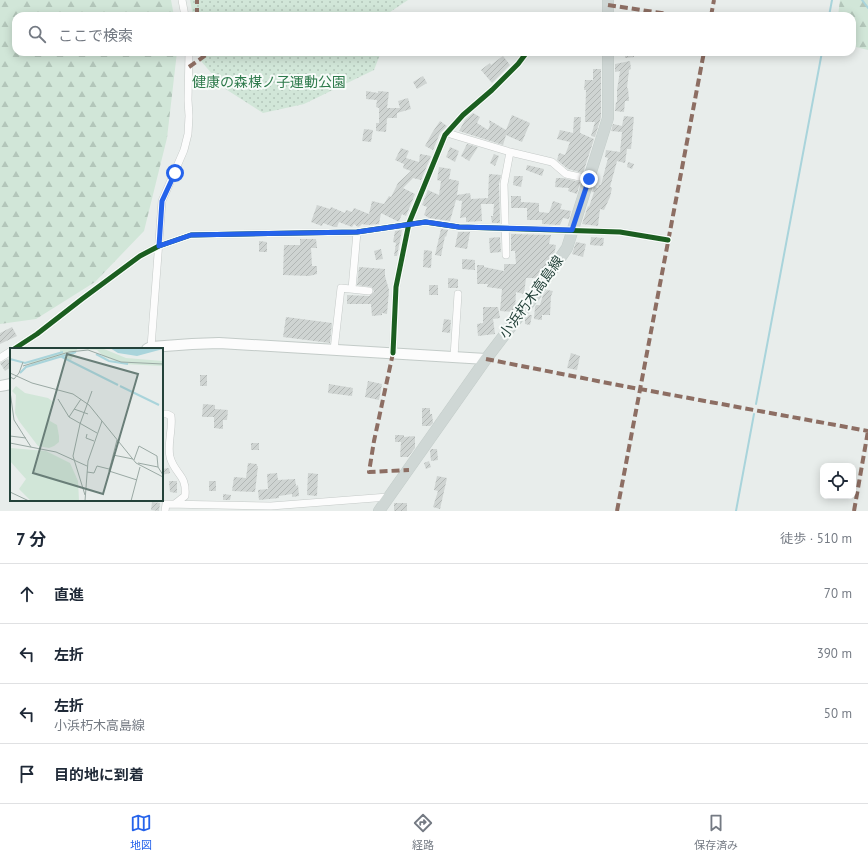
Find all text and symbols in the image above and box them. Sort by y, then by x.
search box [12,12,856,56]
icon: search [26,23,48,45]
text: ここで検索 [58,26,133,45]
park label: 健康の森楳ノ子運動公園 [192,73,346,91]
route start [166,164,184,182]
route end [580,170,598,188]
street label: 小浜朽木高島線 [495,252,567,342]
inset map [10,348,163,501]
map controls [820,463,856,499]
button: locate [820,463,856,499]
text: 7 分 [16,528,46,550]
text: 徒歩 · 510 m [780,530,852,547]
icon: ahead [16,583,38,605]
text: 直進 [54,585,84,604]
text: 70 m [824,585,852,602]
icon: left [16,643,38,665]
text: 左折 [54,645,84,664]
text: 390 m [817,645,852,662]
text: 左折 [54,696,84,715]
icon: left [16,703,38,725]
text: 50 m [824,705,852,722]
text: 小浜朽木高島線 [54,717,145,734]
icon: arrive [16,763,38,785]
text: 目的地に到着 [54,765,144,784]
tab: 地図 [130,812,152,852]
tab: 経路 [412,812,434,852]
tab: 保存済み [694,812,738,852]

